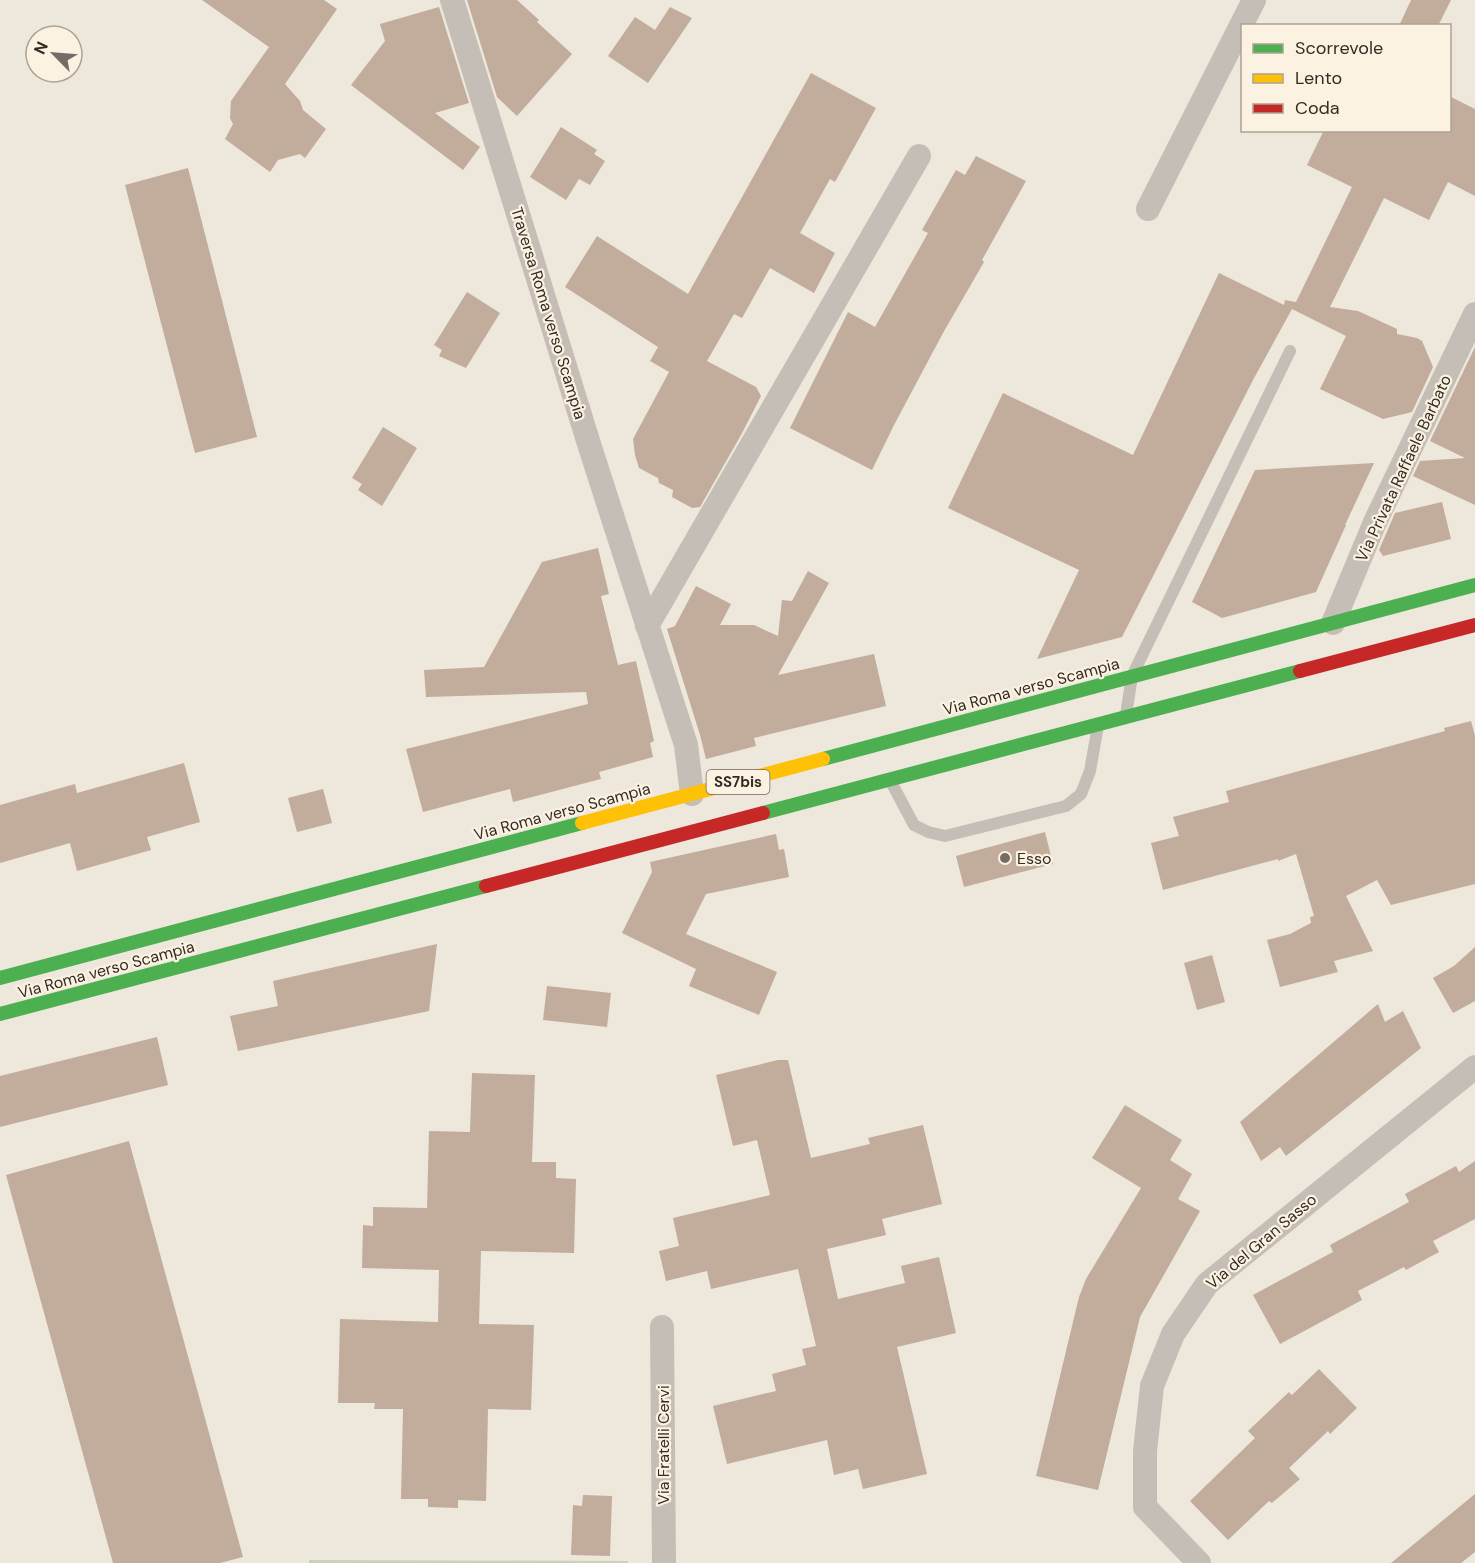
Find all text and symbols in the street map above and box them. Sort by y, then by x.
north arrow [24,24,84,84]
legend [1241,24,1451,132]
text: Scorrevole [1295,36,1383,60]
text: N [29,38,53,58]
text: Lento [1295,66,1342,90]
text: Coda [1295,96,1340,120]
street label: Traversa Roma verso Scampia [506,204,591,422]
street label: Via Privata Raffaele Barbato [1351,371,1456,565]
street label: Via Roma verso Scampia [941,653,1122,720]
road number: SS7bis [706,770,770,794]
street label: Via Roma verso Scampia [472,778,653,845]
place label: Esso [1017,848,1052,869]
marker: Esso [998,851,1012,865]
street label: Via Roma verso Scampia [16,936,197,1003]
street label: Via del Gran Sasso [1202,1189,1321,1294]
street label: Via Fratelli Cervi [653,1385,674,1505]

